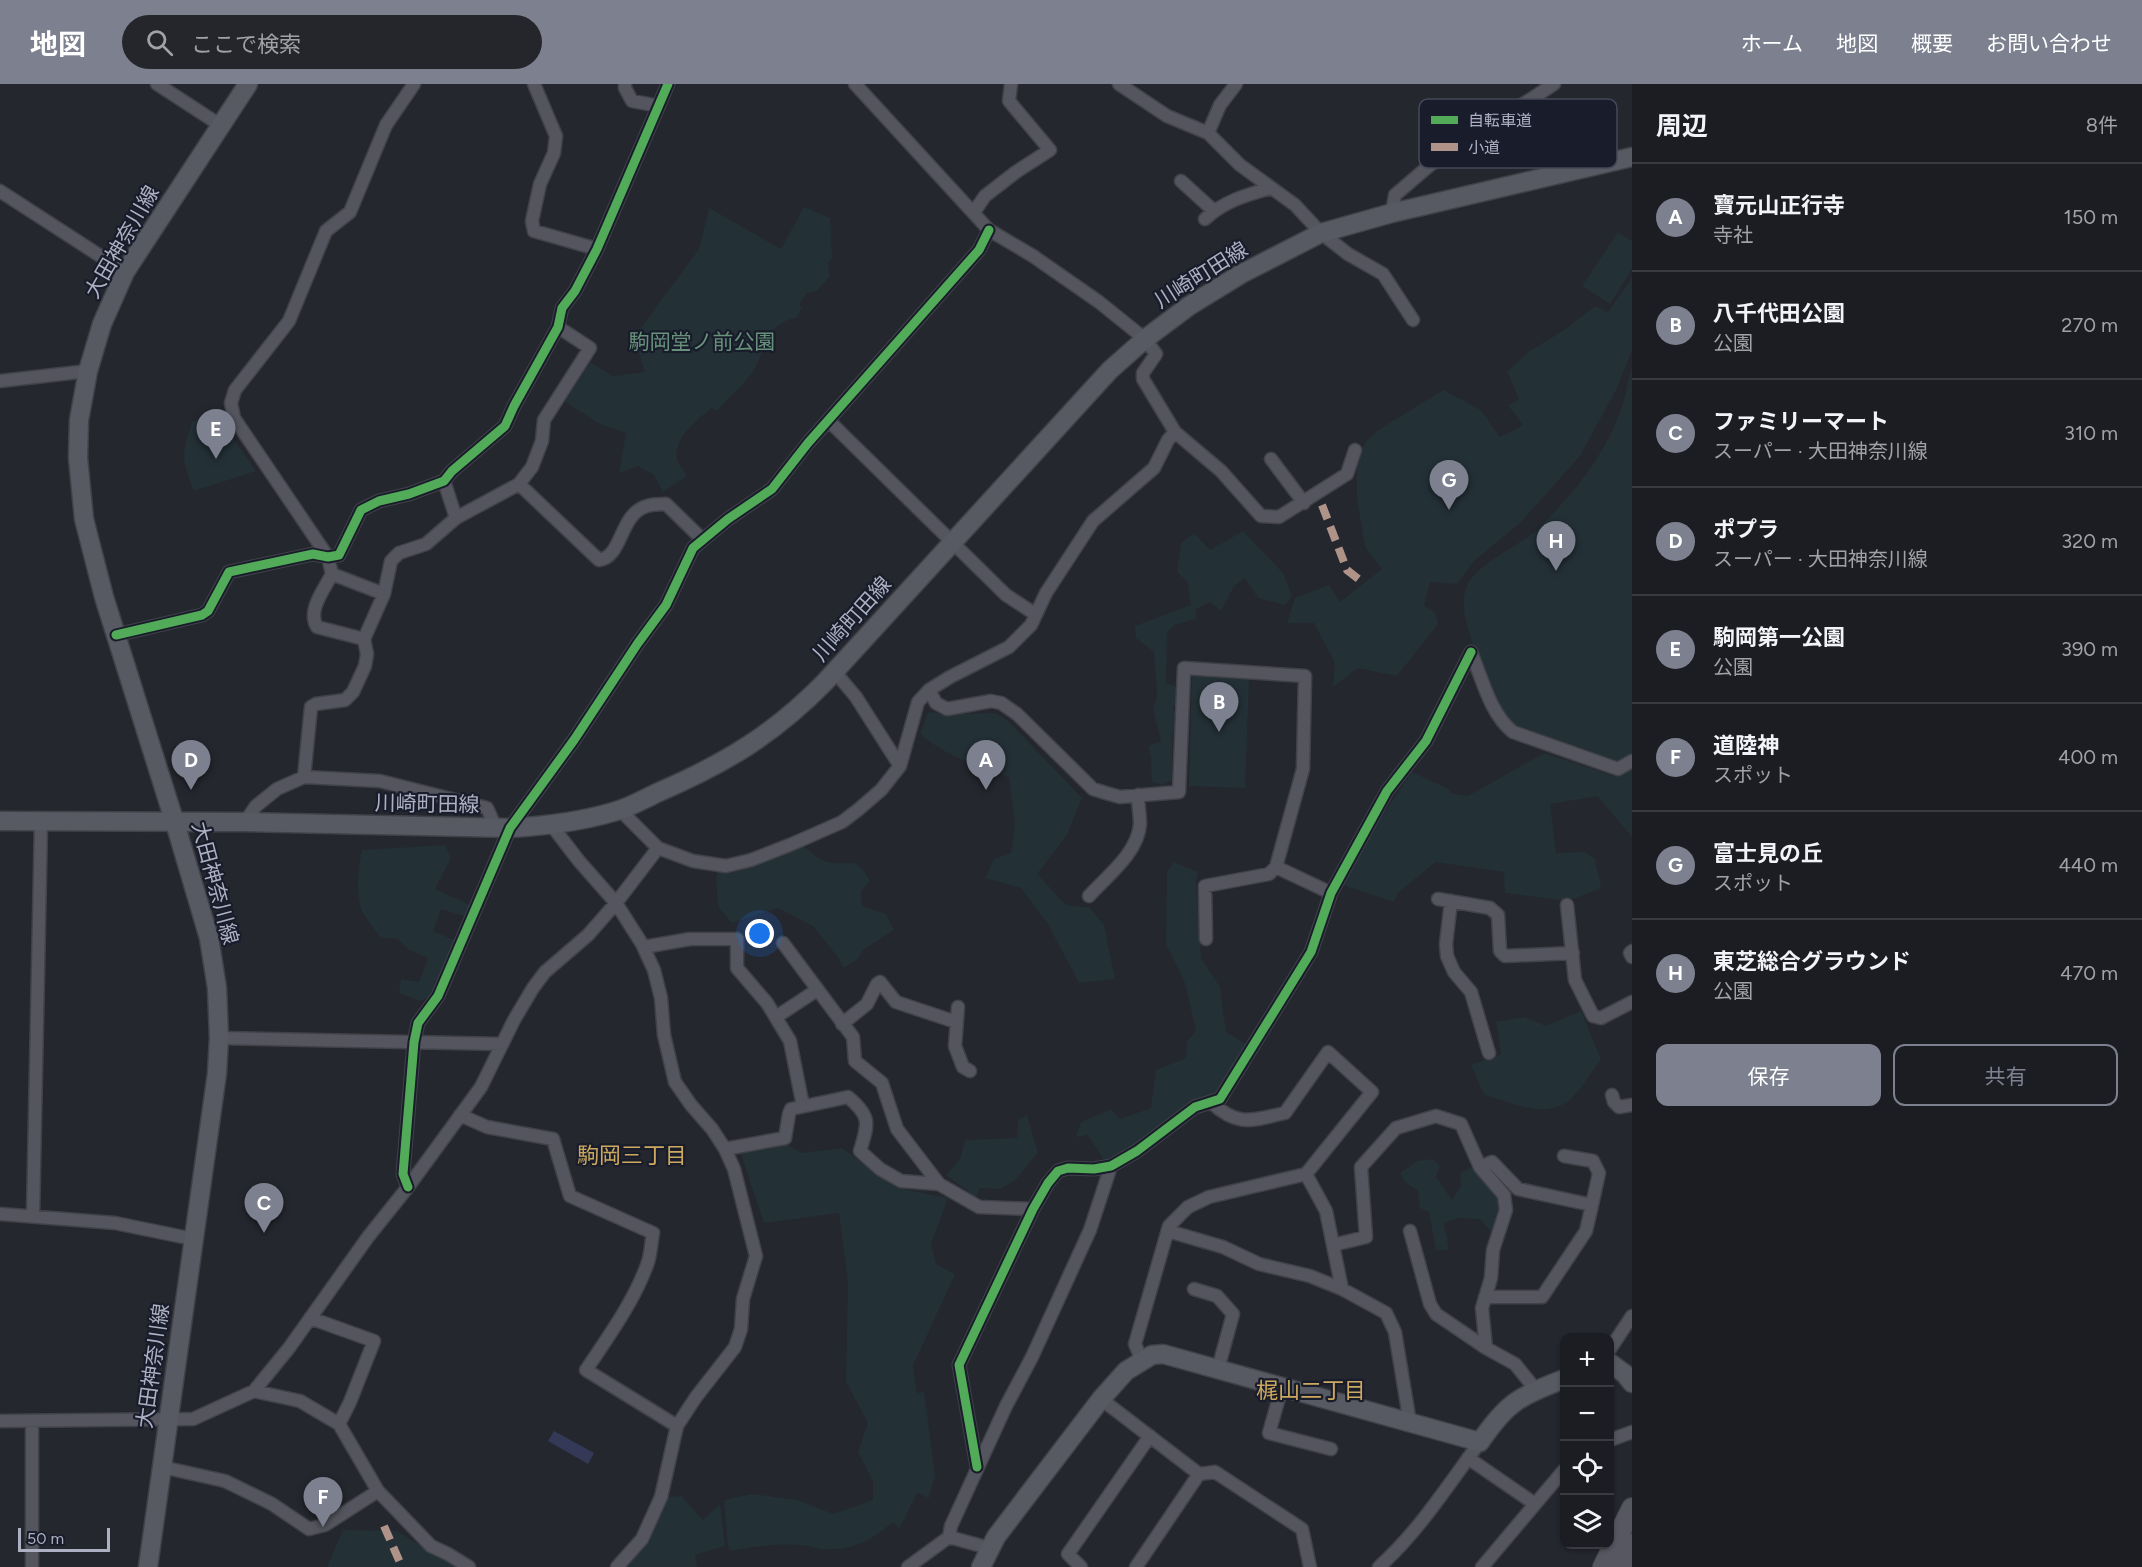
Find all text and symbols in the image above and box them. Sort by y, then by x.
search box [122,15,542,69]
icon: search [143,26,176,59]
text: 地図 [30,27,86,61]
text: ここで検索 [191,31,301,58]
text: ホーム [1741,31,1803,56]
text: 地図 [1836,31,1878,56]
text: 概要 [1911,31,1953,56]
text: お問い合わせ [1986,31,2112,56]
legend [1419,99,1617,168]
text: 周辺 [1656,110,1708,142]
text: 自転車道 [1468,111,1532,130]
text: 8件 [2086,113,2118,137]
text: 小道 [1468,138,1500,157]
street label: 大田神奈川線 [79,181,164,303]
text: 寶元山正行寺 [1713,192,1845,219]
text: A [1668,205,1683,229]
text: 150 m [2063,205,2118,229]
text: 寺社 [1713,223,1753,247]
street label: 川崎町田線 [1150,236,1252,313]
text: 八千代田公園 [1713,300,1845,327]
text: B [1669,313,1682,337]
text: 270 m [2061,313,2118,337]
park label: 駒岡堂ノ前公園 [629,329,776,354]
text: 公園 [1713,331,1753,355]
text: ファミリーマート [1713,408,1889,435]
pin: E [196,410,236,459]
text: C [1668,421,1683,445]
text: 310 m [2064,421,2118,445]
text: スーパー · 大田神奈川線 [1713,439,1928,463]
pin: G [1430,460,1468,510]
text: ポプラ [1713,516,1779,543]
pin: H [1536,522,1576,571]
text: D [1669,529,1683,553]
text: 320 m [2061,529,2118,553]
text: スーパー · 大田神奈川線 [1713,547,1928,571]
street label: 川崎町田線 [807,571,896,666]
text: 駒岡第一公園 [1713,624,1845,651]
text: E [1670,637,1681,661]
text: 390 m [2061,637,2118,661]
text: 公園 [1713,655,1753,679]
pin: B [1200,682,1238,732]
text: 道陸神 [1713,732,1779,759]
pin: D [172,740,210,790]
pin: A [966,740,1006,790]
text: F [1670,745,1681,769]
text: 400 m [2058,745,2118,769]
text: スポット [1713,763,1793,787]
street label: 川崎町田線 [374,790,480,817]
street label: 大田神奈川線 [187,819,244,947]
text: 富士見の丘 [1713,840,1823,867]
text: G [1668,853,1683,877]
text: 440 m [2058,853,2118,877]
text: スポット [1713,871,1793,895]
your location [745,919,774,948]
text: 東芝総合グラウンド [1713,948,1911,975]
text: H [1668,961,1683,985]
text: 470 m [2060,961,2118,985]
text: 公園 [1713,979,1753,1003]
button: 保存 [1656,1044,1881,1106]
button: 共有 [1893,1044,2118,1106]
district label: 駒岡三丁目 [577,1142,687,1169]
pin: C [244,1184,284,1233]
street label: 大田神奈川線 [131,1302,174,1430]
map controls [1560,1333,1614,1549]
button: + [1560,1333,1614,1387]
district label: 梶山二丁目 [1256,1377,1366,1404]
button: − [1560,1387,1614,1441]
button: locate [1560,1441,1614,1495]
pin: F [304,1478,342,1527]
button: layers [1560,1495,1614,1549]
scale bar [18,1525,110,1552]
text: 50 m [27,1529,64,1548]

